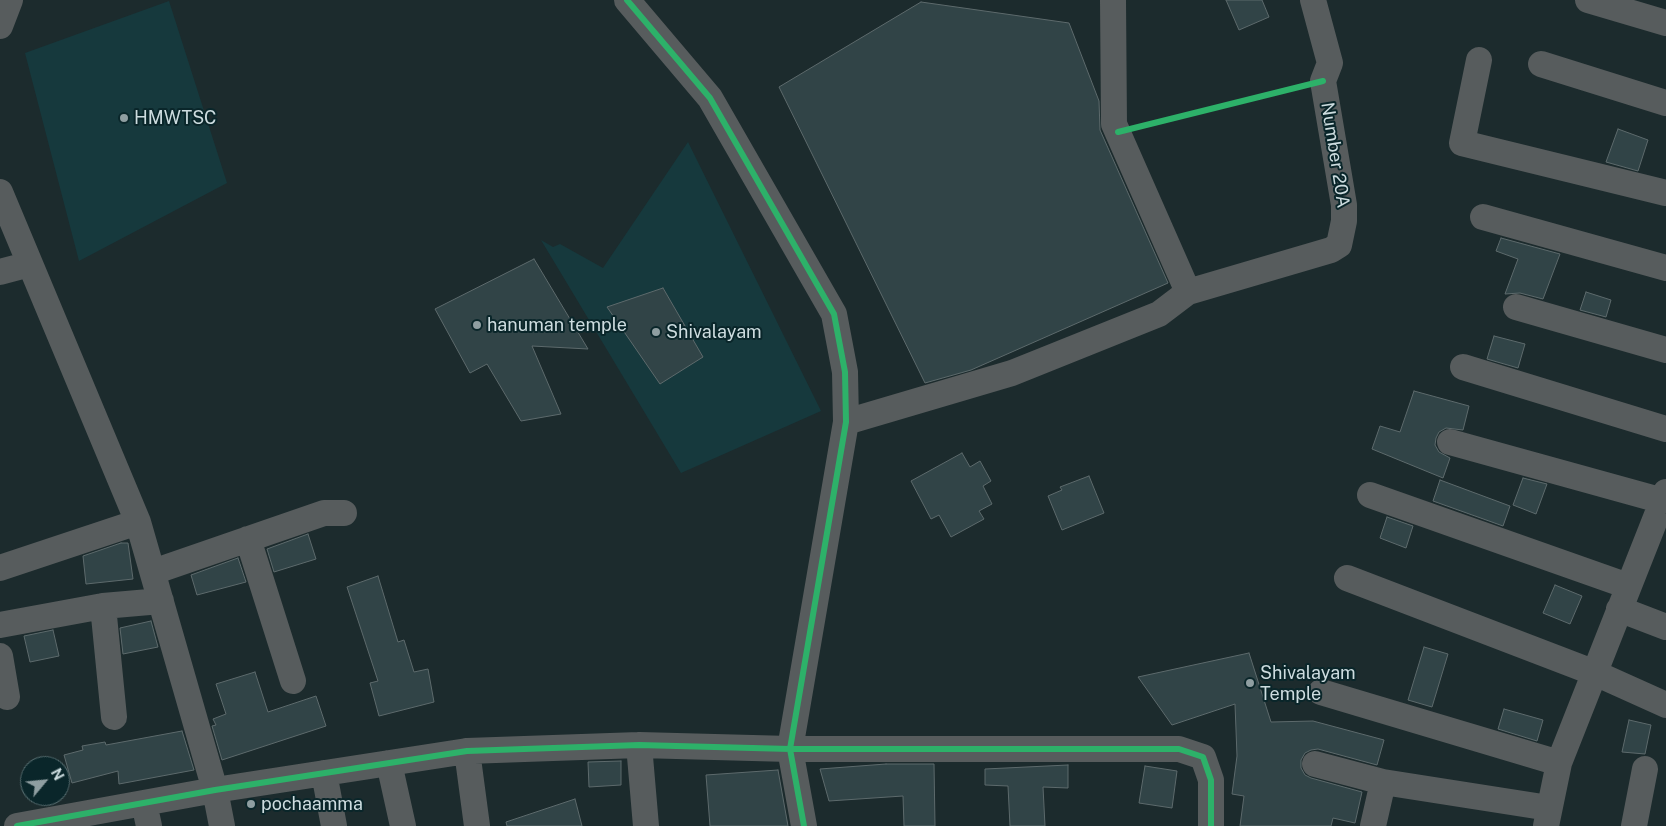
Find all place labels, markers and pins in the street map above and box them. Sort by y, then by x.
place label: HMWTSC [134,107,216,129]
marker: HMWTSC [118,112,130,124]
place label: hanuman temple [487,314,627,336]
marker: hanuman temple [471,319,483,331]
place label: Shivalayam [666,321,762,343]
marker: Shivalayam [650,326,662,338]
place label: Shivalayam Temple [1260,662,1356,704]
marker: Shivalayam Temple [1244,677,1256,689]
place label: pochaamma [261,793,363,815]
marker: pochaamma [245,798,257,810]

